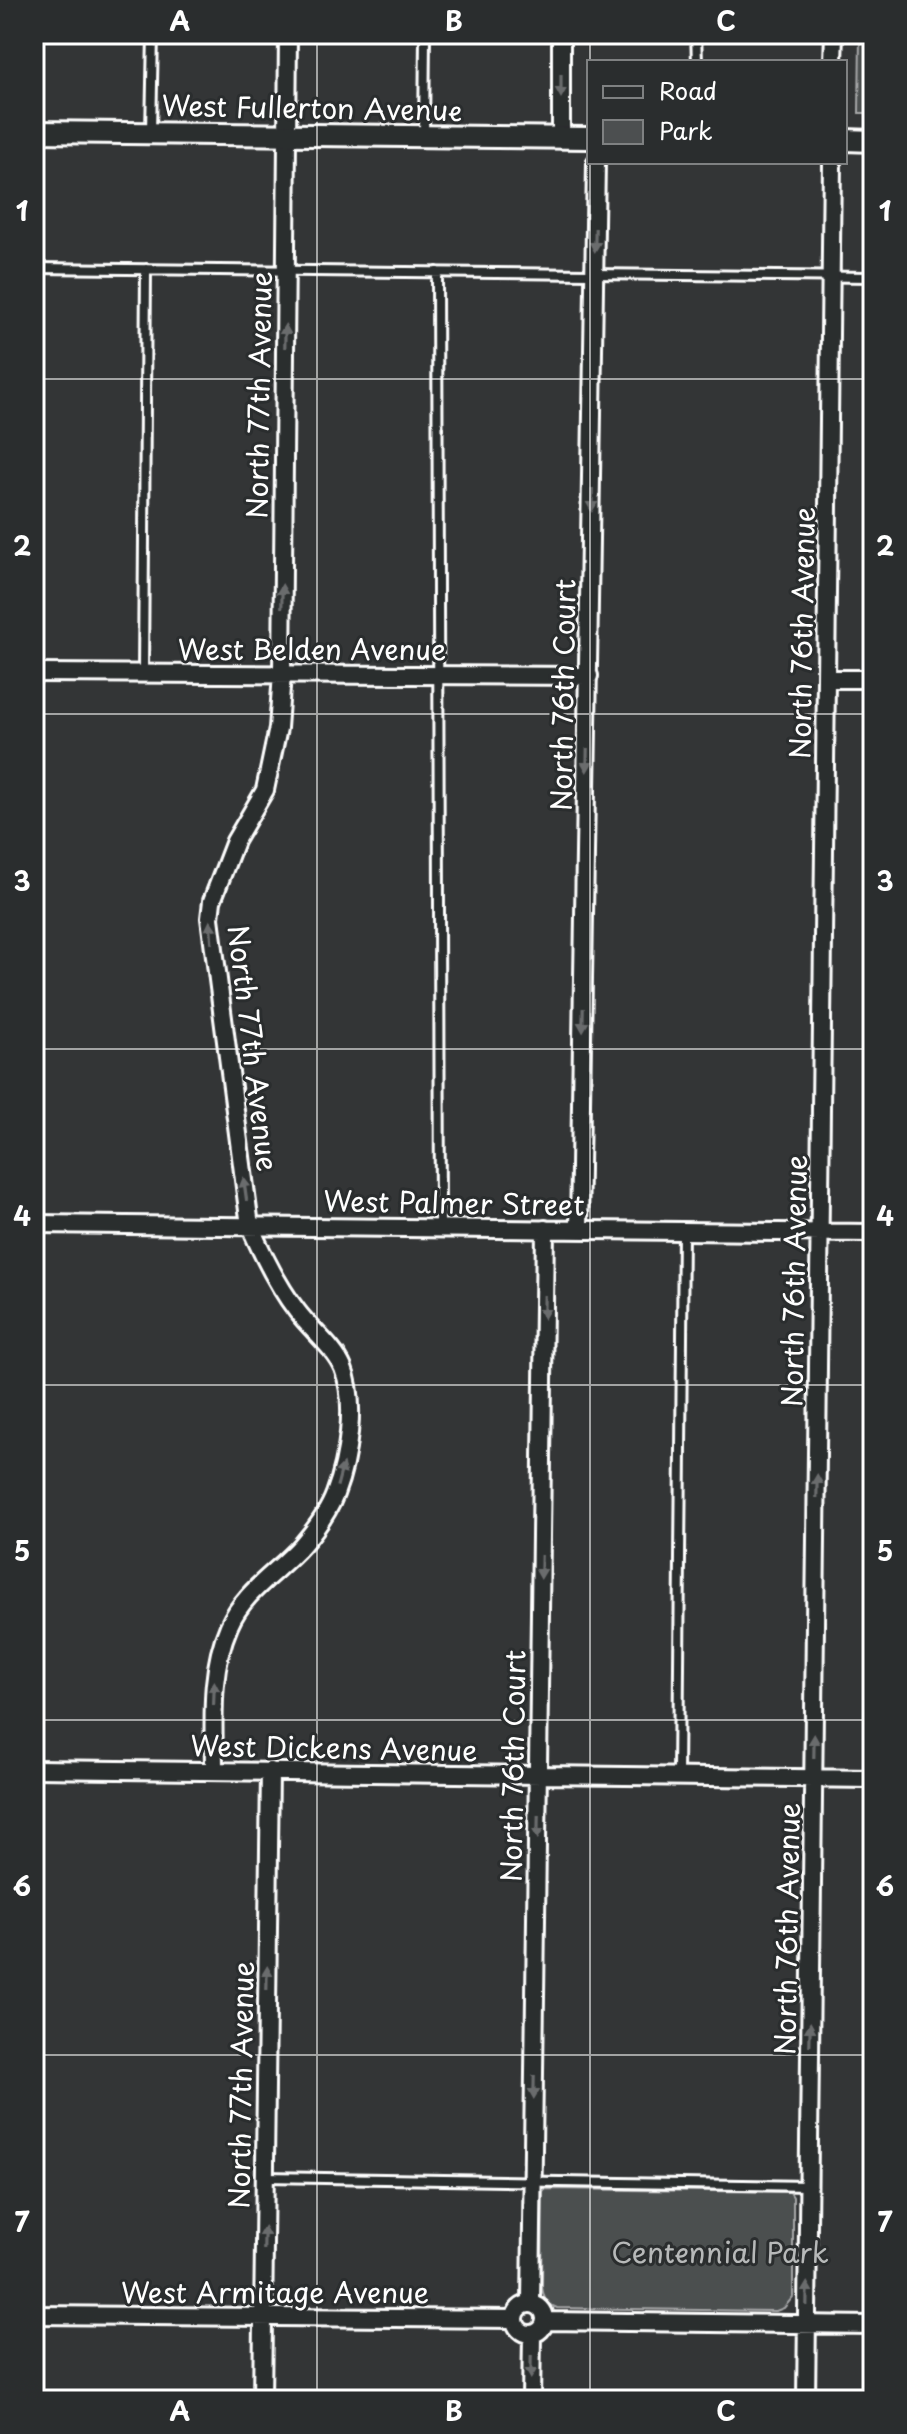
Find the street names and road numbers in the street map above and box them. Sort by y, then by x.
street label: West Fullerton Avenue [161,83,463,131]
street label: North 77th Avenue [234,271,282,519]
street label: North 76th Avenue [777,507,825,759]
street label: North 76th Court [538,579,586,811]
street label: West Belden Avenue [178,627,446,670]
street label: North 77th Avenue [218,923,290,1173]
street label: North 76th Avenue [769,1155,817,1407]
street label: West Palmer Street [323,1178,585,1226]
street label: North 76th Court [488,1650,536,1882]
street label: West Dickens Avenue [190,1723,478,1771]
street label: North 76th Avenue [762,1803,810,2055]
street label: North 77th Avenue [216,1961,264,2209]
street label: West Armitage Avenue [121,2270,429,2313]

